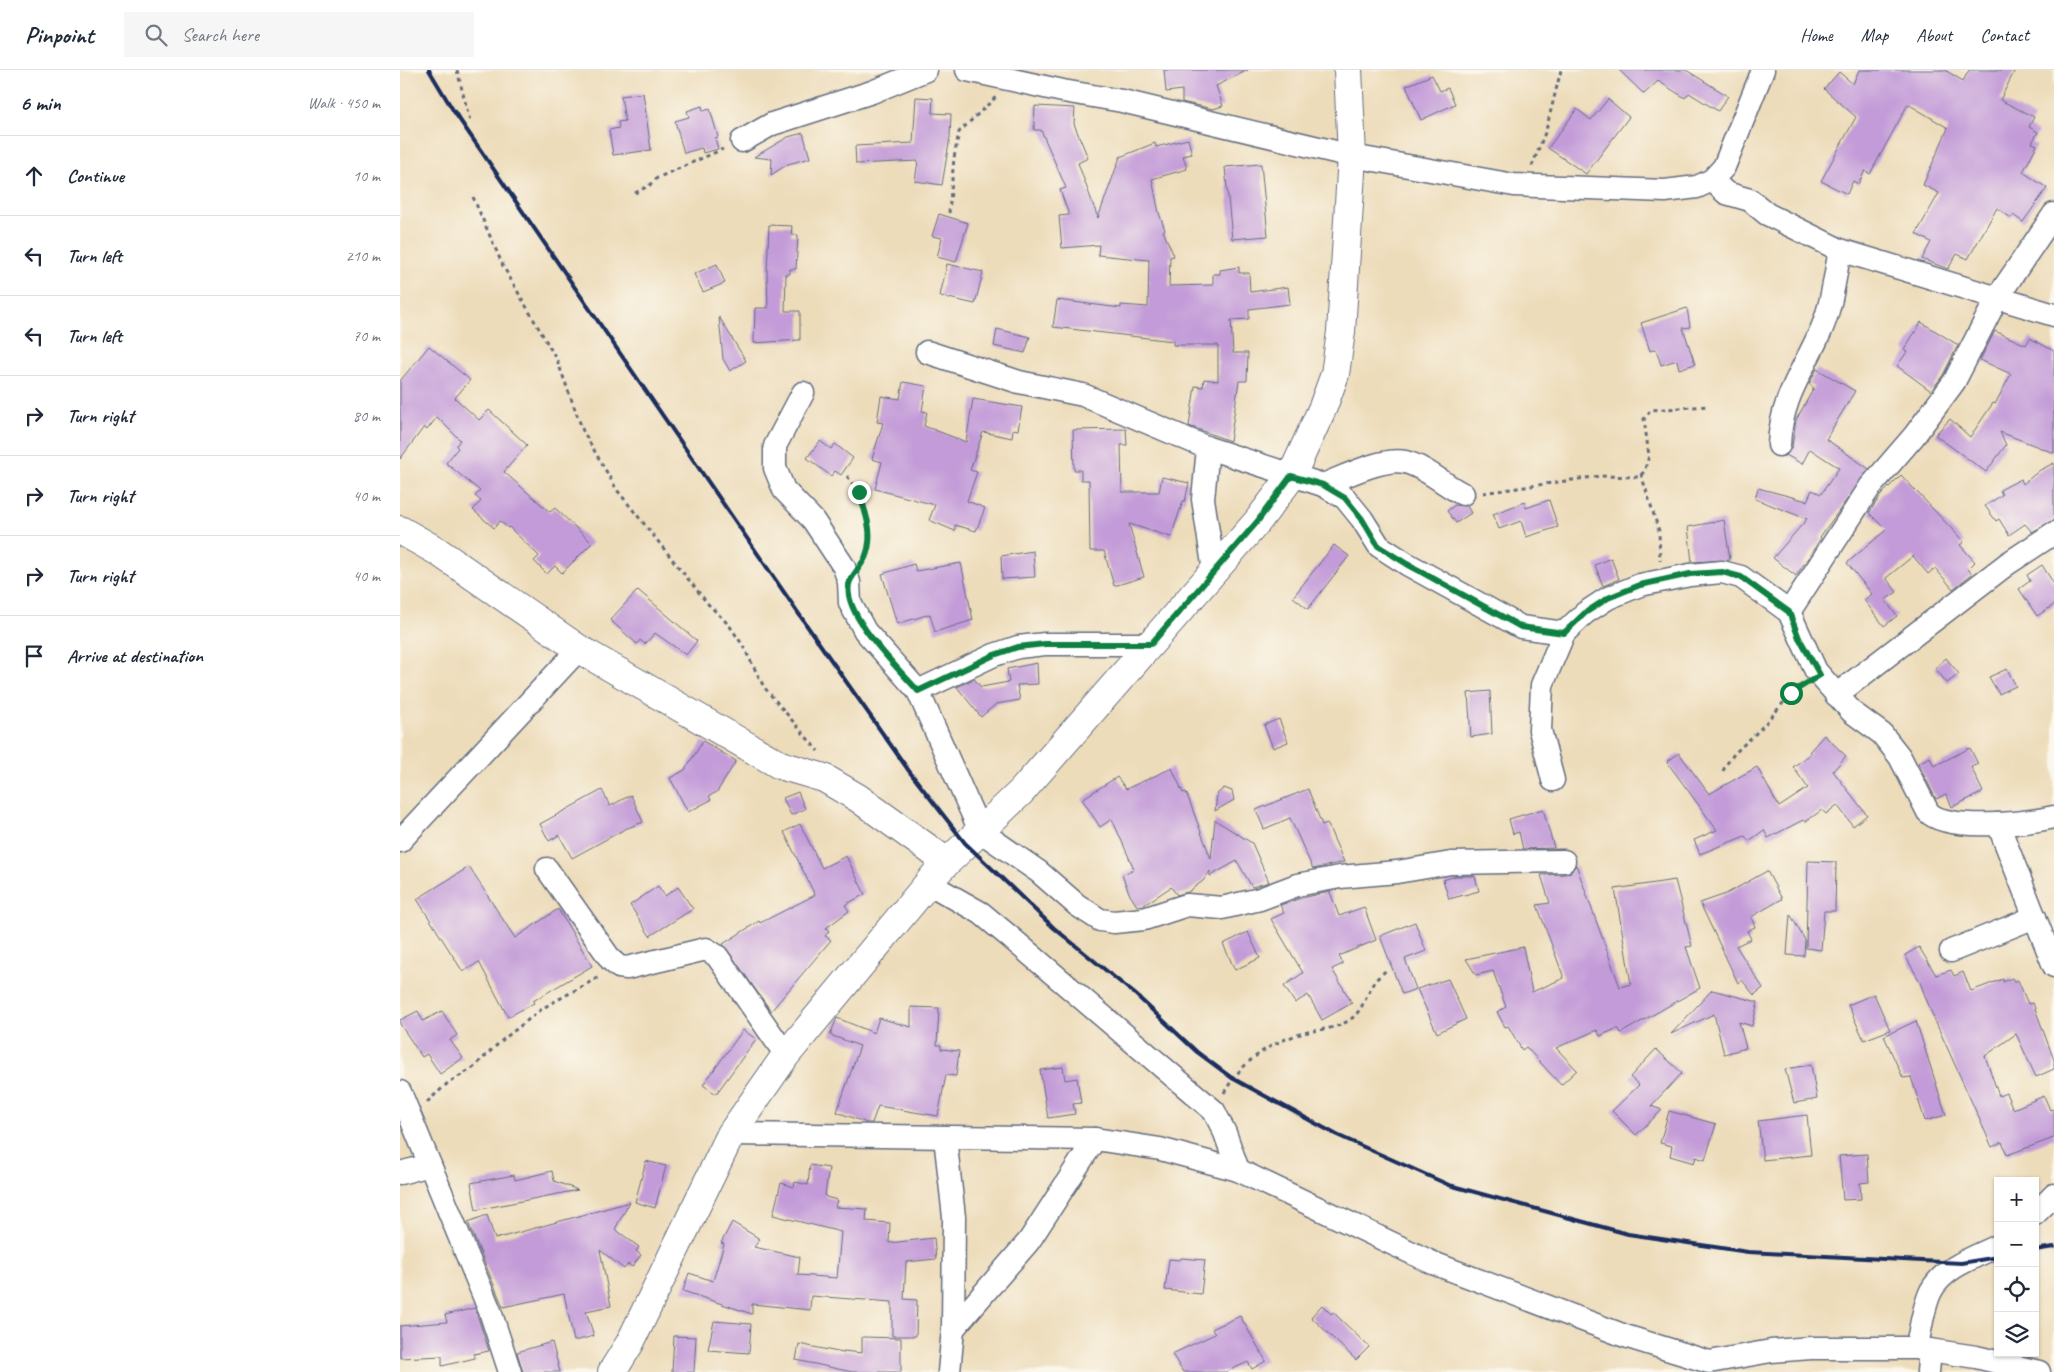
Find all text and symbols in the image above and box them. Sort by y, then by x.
search box [124,12,474,57]
text: Pinpoint [25,20,94,50]
icon: search [142,21,170,49]
text: Search here [182,23,259,47]
text: Home [1800,24,1833,46]
text: Map [1861,24,1888,46]
text: About [1916,24,1952,46]
text: Contact [1980,24,2029,46]
text: 6 min [20,90,61,116]
text: Walk · 450 m [308,93,380,113]
icon: ahead [20,162,48,190]
text: Continue [67,164,124,188]
text: 10 m [353,166,380,186]
icon: left [20,242,48,270]
text: Turn left [67,244,122,268]
text: 210 m [346,246,380,266]
icon: left [20,322,48,350]
text: Turn left [67,324,122,348]
text: 70 m [353,326,380,346]
icon: right [20,402,48,430]
text: Turn right [67,404,134,428]
text: 80 m [353,406,380,426]
route end [848,481,871,504]
icon: right [20,482,48,510]
text: Turn right [67,484,134,508]
text: 40 m [353,486,380,506]
icon: right [20,562,48,590]
text: Turn right [67,564,134,588]
text: 40 m [353,566,380,586]
icon: arrive [20,642,48,670]
text: Arrive at destination [67,644,203,668]
route start [1780,682,1803,705]
map controls [1994,1177,2039,1357]
button: + [1994,1177,2039,1222]
button: − [1994,1222,2039,1267]
button: locate [1994,1267,2039,1312]
button: layers [1994,1312,2039,1357]

